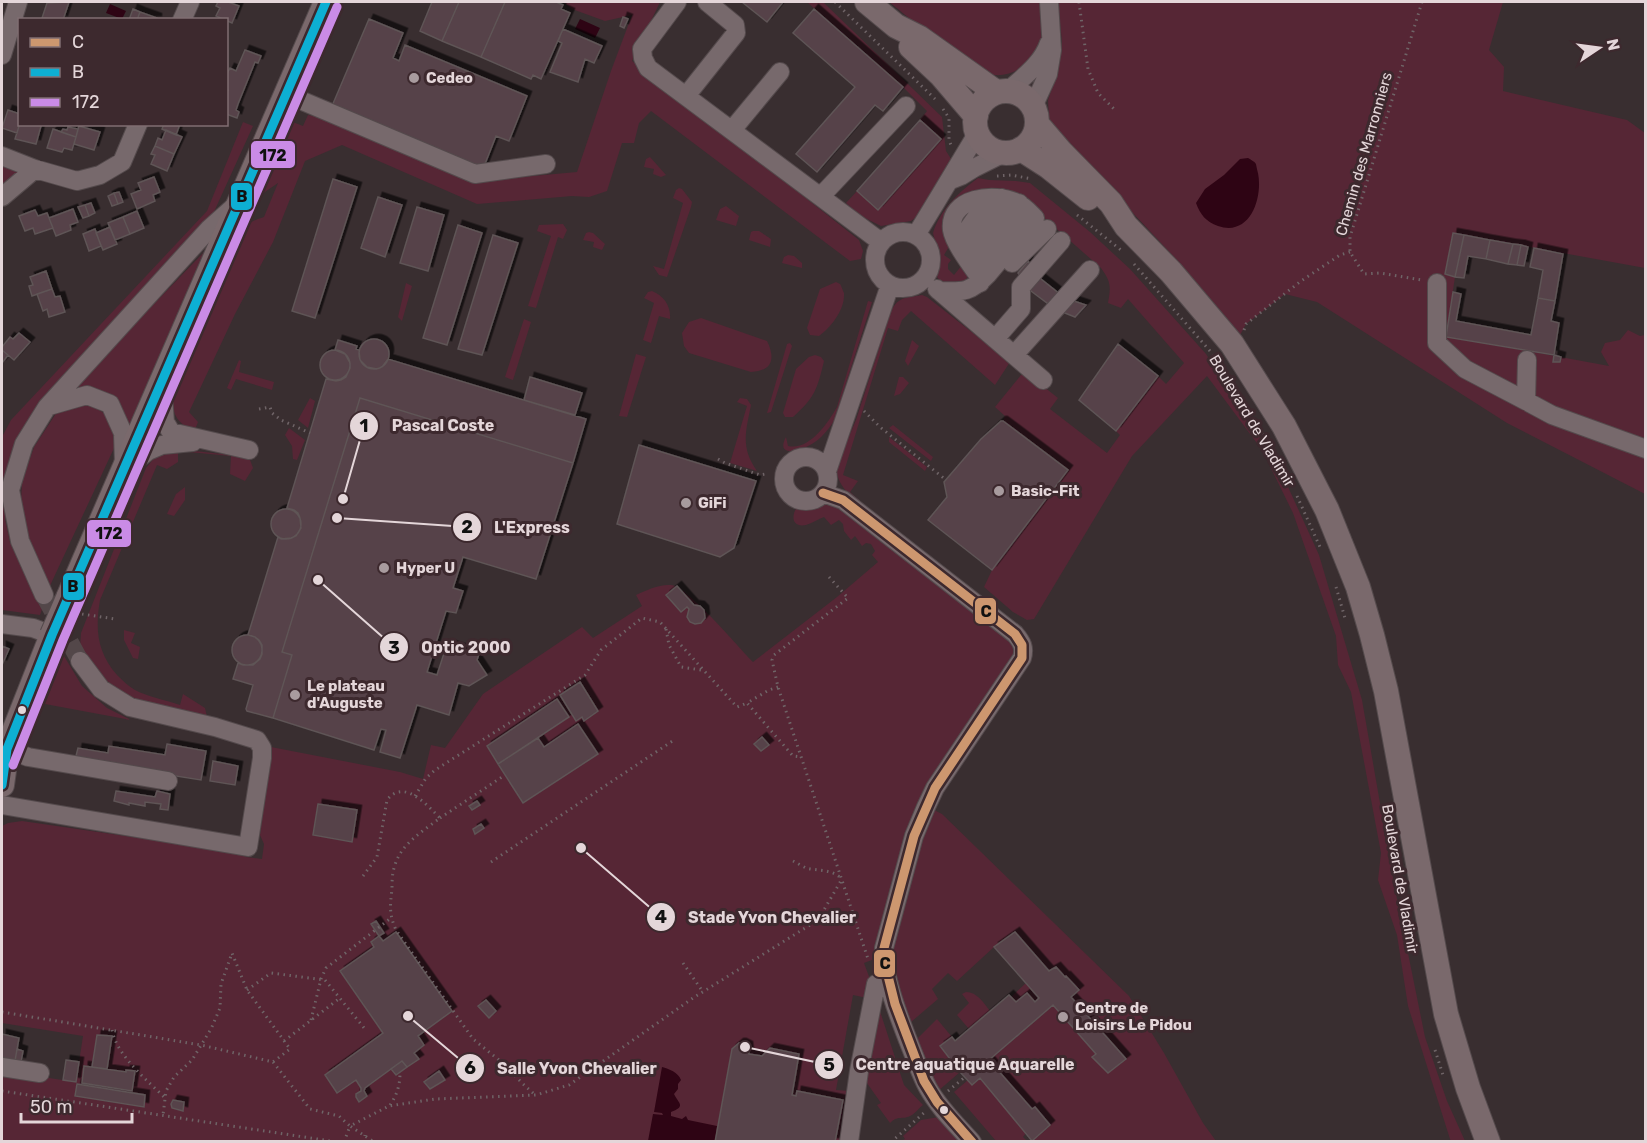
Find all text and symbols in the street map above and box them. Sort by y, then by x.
legend [18,18,228,126]
north arrow [1569,18,1629,78]
text: C [72,31,84,53]
text: N [1603,37,1624,52]
text: B [72,61,84,83]
place label: Cedeo [426,69,473,87]
street label: Chemin des Marronniers [1332,70,1396,238]
marker: Cedeo [407,71,421,85]
text: 172 [72,91,100,113]
line badge: 172 [250,140,296,169]
text: 172 [259,146,287,165]
line badge: B [230,182,253,211]
text: B [236,187,248,206]
street label: Boulevard de Vladimir [1205,351,1299,491]
callout: Pascal Coste [349,409,506,443]
text: 1 [360,415,368,437]
text: Pascal Coste [392,416,494,435]
place label: Basic-Fit [1011,482,1080,500]
marker: Basic-Fit [992,484,1006,498]
place label: GiFi [698,494,727,512]
marker: GiFi [679,496,693,510]
callout: L'Express [452,510,581,544]
text: 2 [461,516,473,538]
text: L'Express [494,518,570,537]
line badge: 172 [86,519,132,548]
text: 172 [95,524,123,543]
place label: Hyper U [396,559,455,577]
marker: Hyper U [377,561,391,575]
line badge: B [62,572,85,601]
text: B [67,577,79,596]
line badge: C [974,597,997,625]
text: C [980,602,992,621]
callout: Optic 2000 [379,630,522,664]
text: 3 [388,637,400,659]
text: Optic 2000 [421,638,511,657]
place label: Le plateau d'Auguste [307,677,385,712]
marker: Le plateau d'Auguste [288,688,302,702]
unlabelled marker [16,704,28,716]
street label: Boulevard de Vladimir [1378,803,1422,955]
callout: Stade Yvon Chevalier [646,900,868,934]
text: 4 [655,906,667,928]
text: Stade Yvon Chevalier [688,908,857,927]
line badge: C [873,949,896,978]
text: C [879,954,891,973]
place label: Centre de Loisirs Le Pidou [1075,999,1192,1034]
marker: Centre de Loisirs Le Pidou [1056,1010,1070,1024]
callout: Centre aquatique Aquarelle [814,1048,1087,1082]
callout: Salle Yvon Chevalier [455,1051,669,1085]
text: 5 [823,1054,835,1076]
text: Centre aquatique Aquarelle [855,1055,1075,1074]
text: 6 [464,1057,476,1079]
text: Salle Yvon Chevalier [497,1059,658,1078]
scale bar [21,1086,132,1124]
text: 50 m [30,1096,73,1118]
unlabelled marker [938,1104,950,1116]

